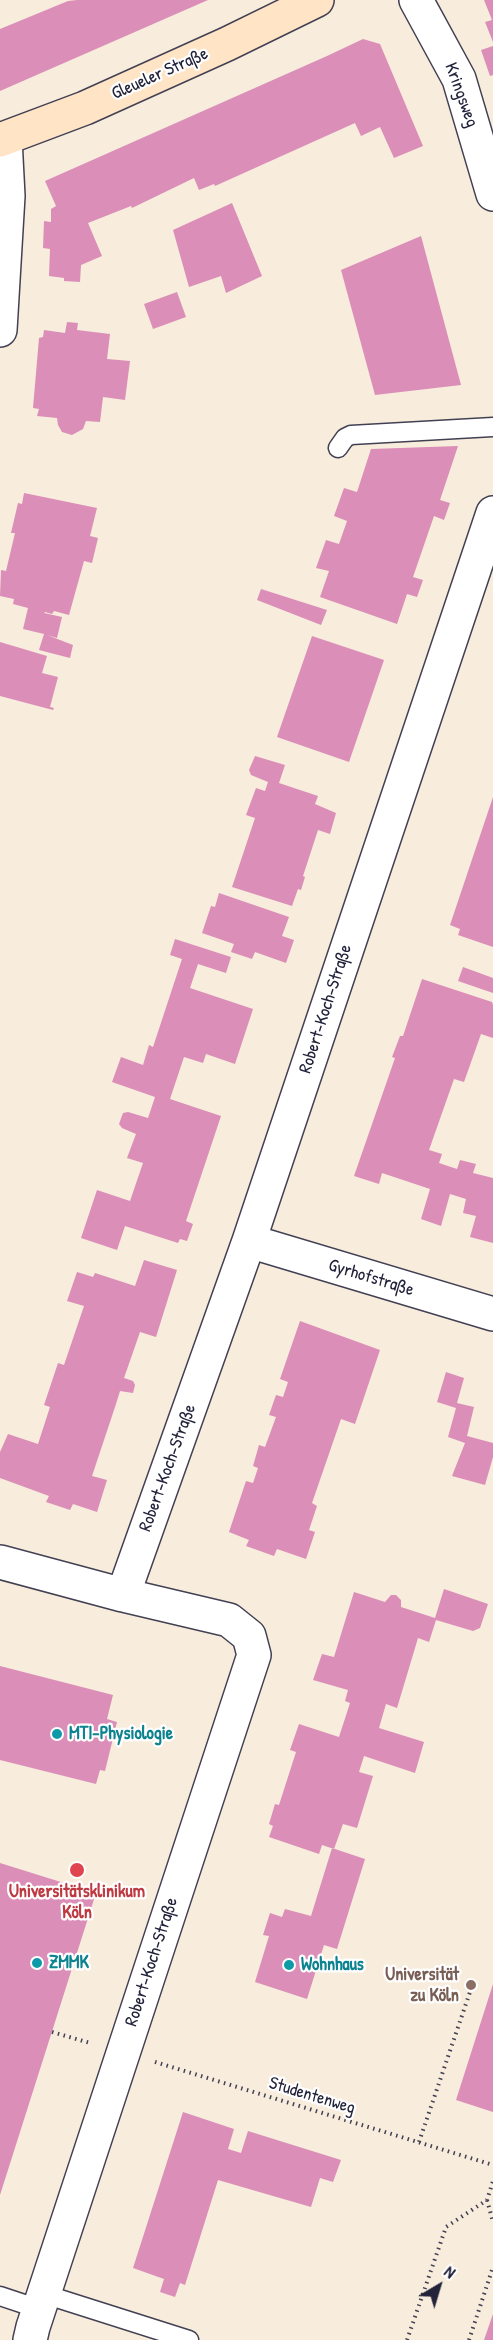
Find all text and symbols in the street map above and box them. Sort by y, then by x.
street label: Gleueler Straße [109,43,211,105]
street label: Kringsweg [439,60,483,130]
street label: Robert-Koch-Straße [295,942,357,1076]
street label: Gyrhofstraße [326,1255,416,1301]
street label: Robert-Koch-Straße [135,1401,201,1535]
place label: MTI-Physiologie [69,1723,173,1745]
marker: MTI-Physiologie [50,1727,64,1741]
marker: Universitätsklinikum Köln [68,1861,86,1879]
place label: Universitätsklinikum Köln [9,1881,145,1924]
street label: Robert-Koch-Straße [121,1895,183,2029]
place label: ZMMK [49,1952,89,1974]
place label: Wohnhaus [301,1954,364,1976]
marker: ZMMK [30,1956,44,1970]
marker: Wohnhaus [282,1958,296,1972]
place label: Universität zu Köln [385,1964,459,2006]
marker: Universität zu Köln [464,1978,478,1992]
street label: Studentenweg [266,2073,358,2119]
north arrow [409,2256,469,2316]
text: N [440,2261,460,2283]

